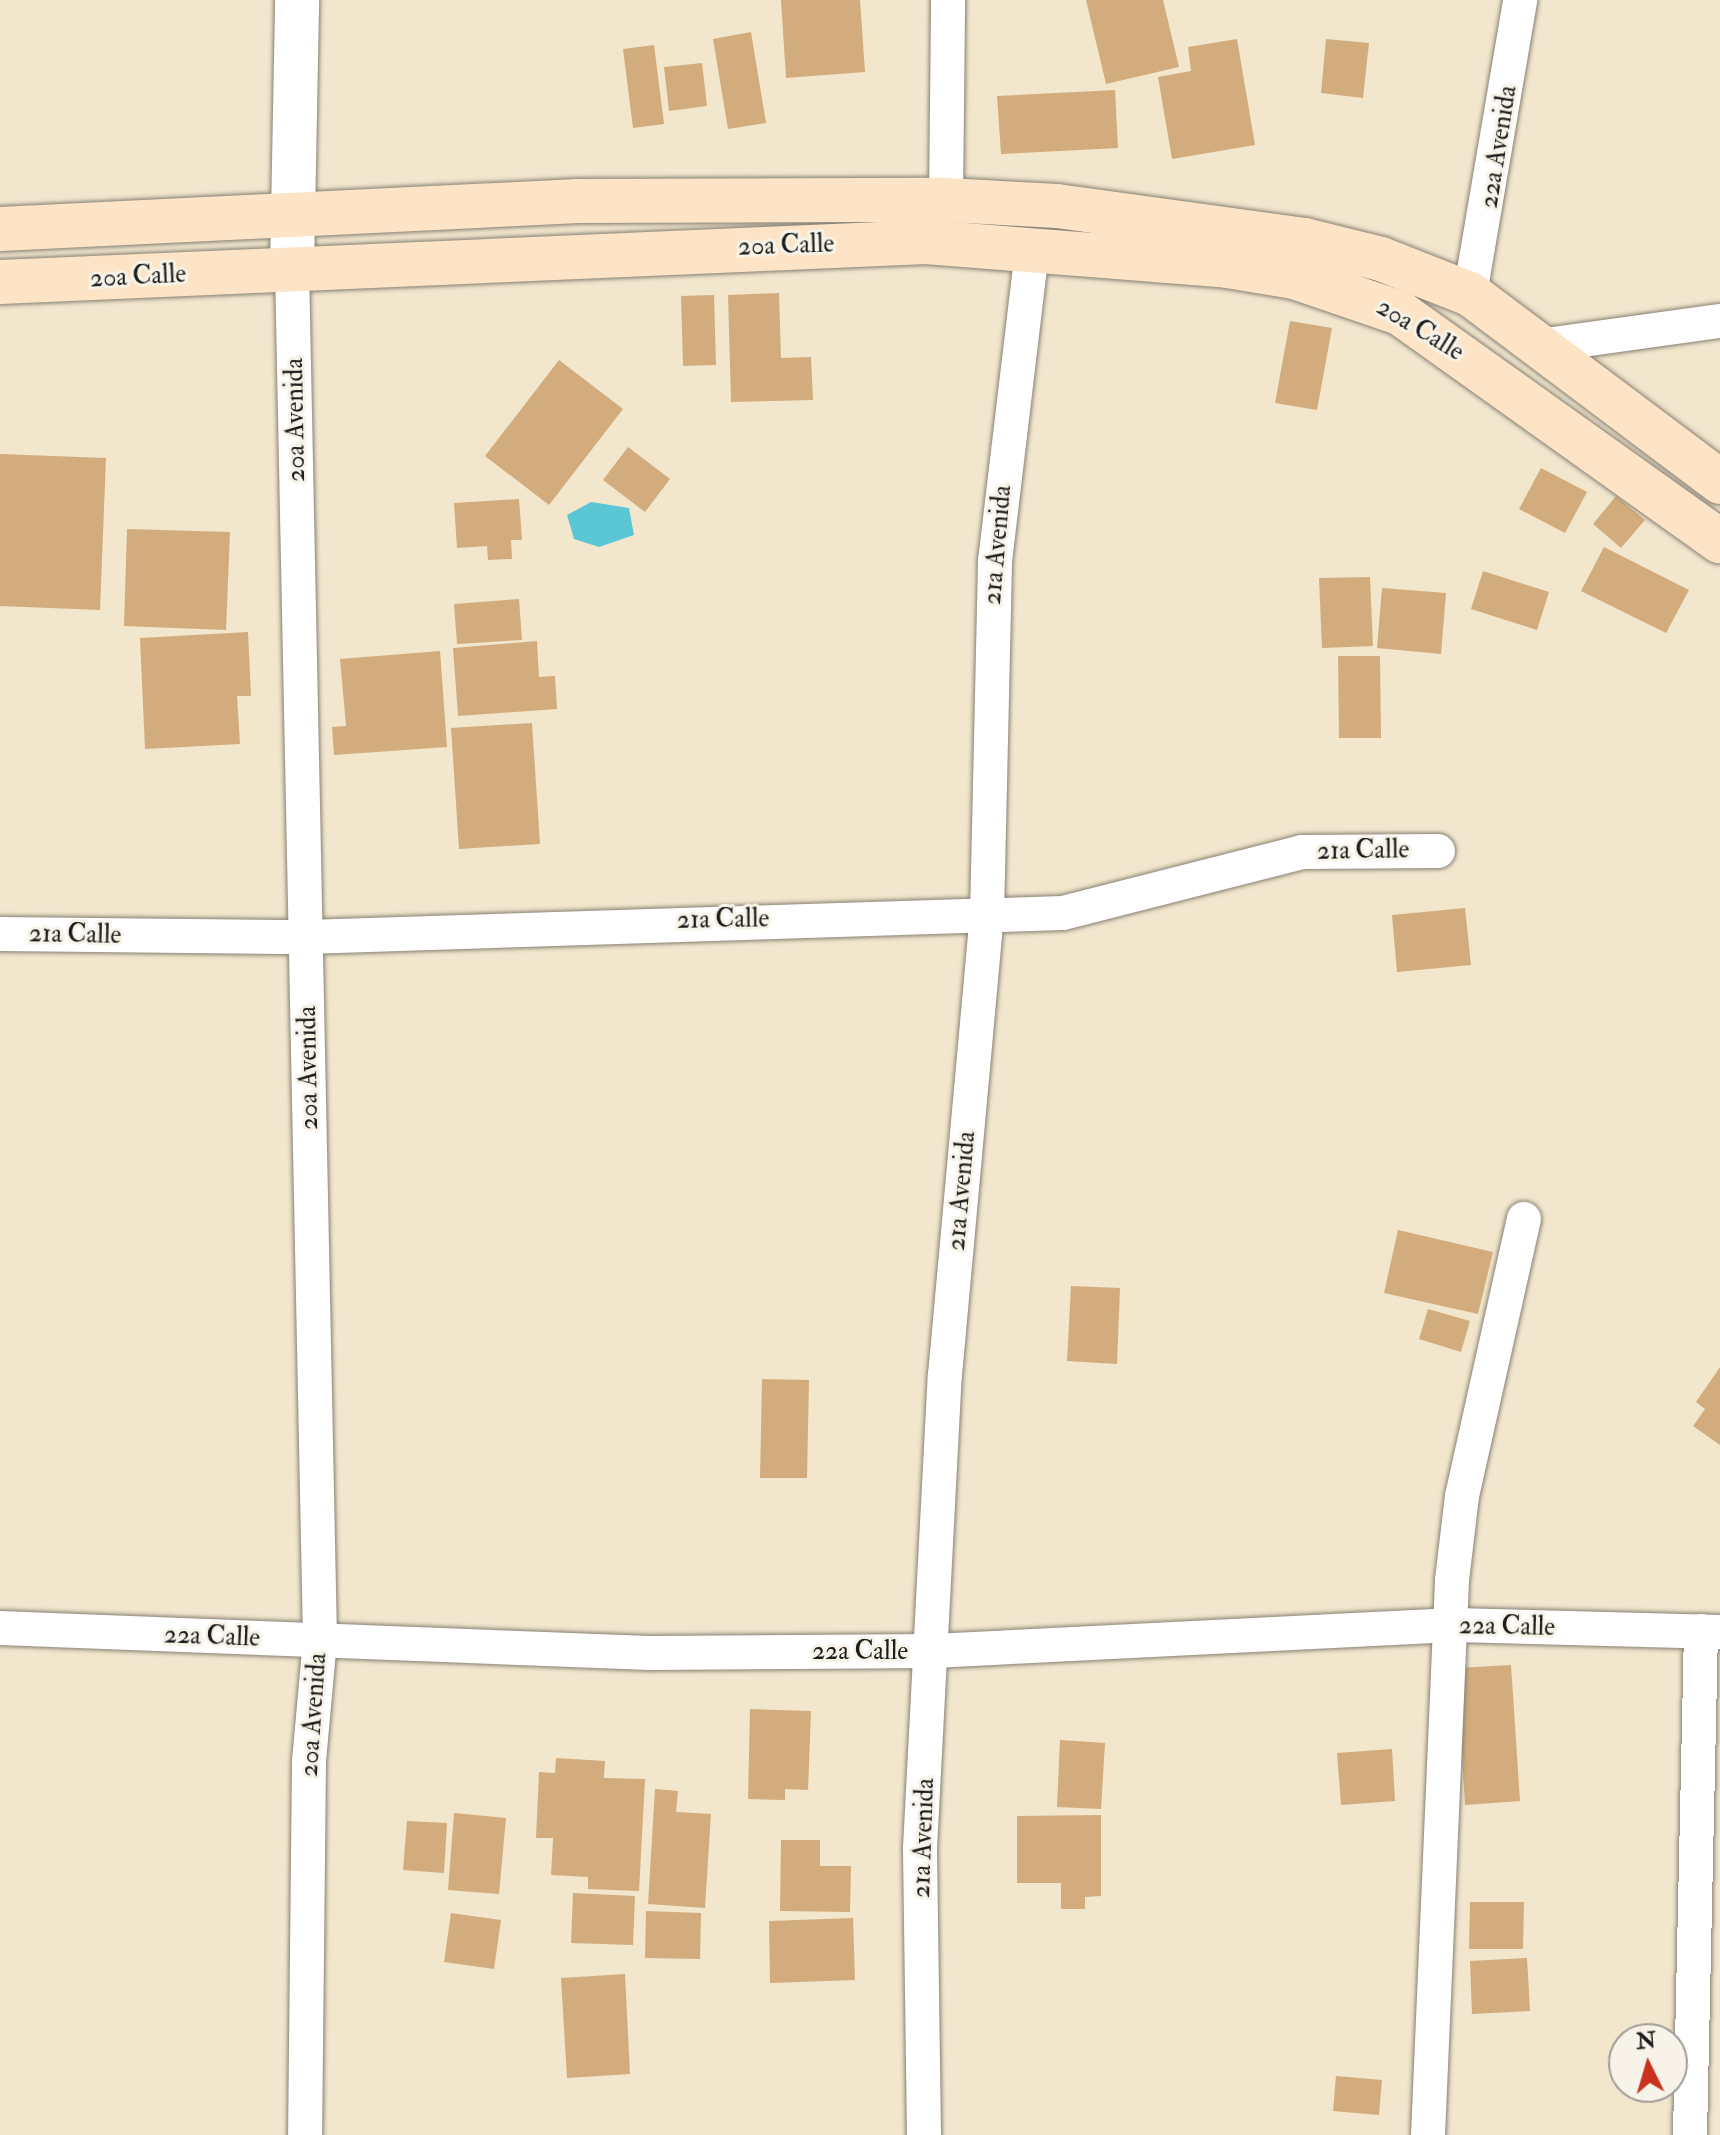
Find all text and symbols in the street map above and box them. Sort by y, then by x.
street label: 22a Avenida [1474,83,1524,211]
street label: 20a Calle [737,229,835,263]
street label: 20a Calle [89,259,187,295]
street label: 20a Calle [1371,292,1469,368]
street label: 20a Avenida [279,358,313,482]
street label: 21a Avenida [977,484,1019,606]
street label: 21a Calle [1317,835,1409,867]
street label: 21a Calle [677,904,769,936]
street label: 21a Calle [29,919,121,951]
street label: 20a Avenida [292,1006,326,1130]
street label: 21a Avenida [941,1130,983,1252]
street label: 22a Calle [1459,1611,1555,1643]
street label: 22a Calle [163,1620,261,1654]
street label: 22a Calle [812,1636,908,1668]
street label: 20a Avenida [294,1652,334,1778]
street label: 21a Avenida [906,1777,942,1899]
north arrow [1608,2023,1688,2103]
text: N [1635,2026,1657,2056]

